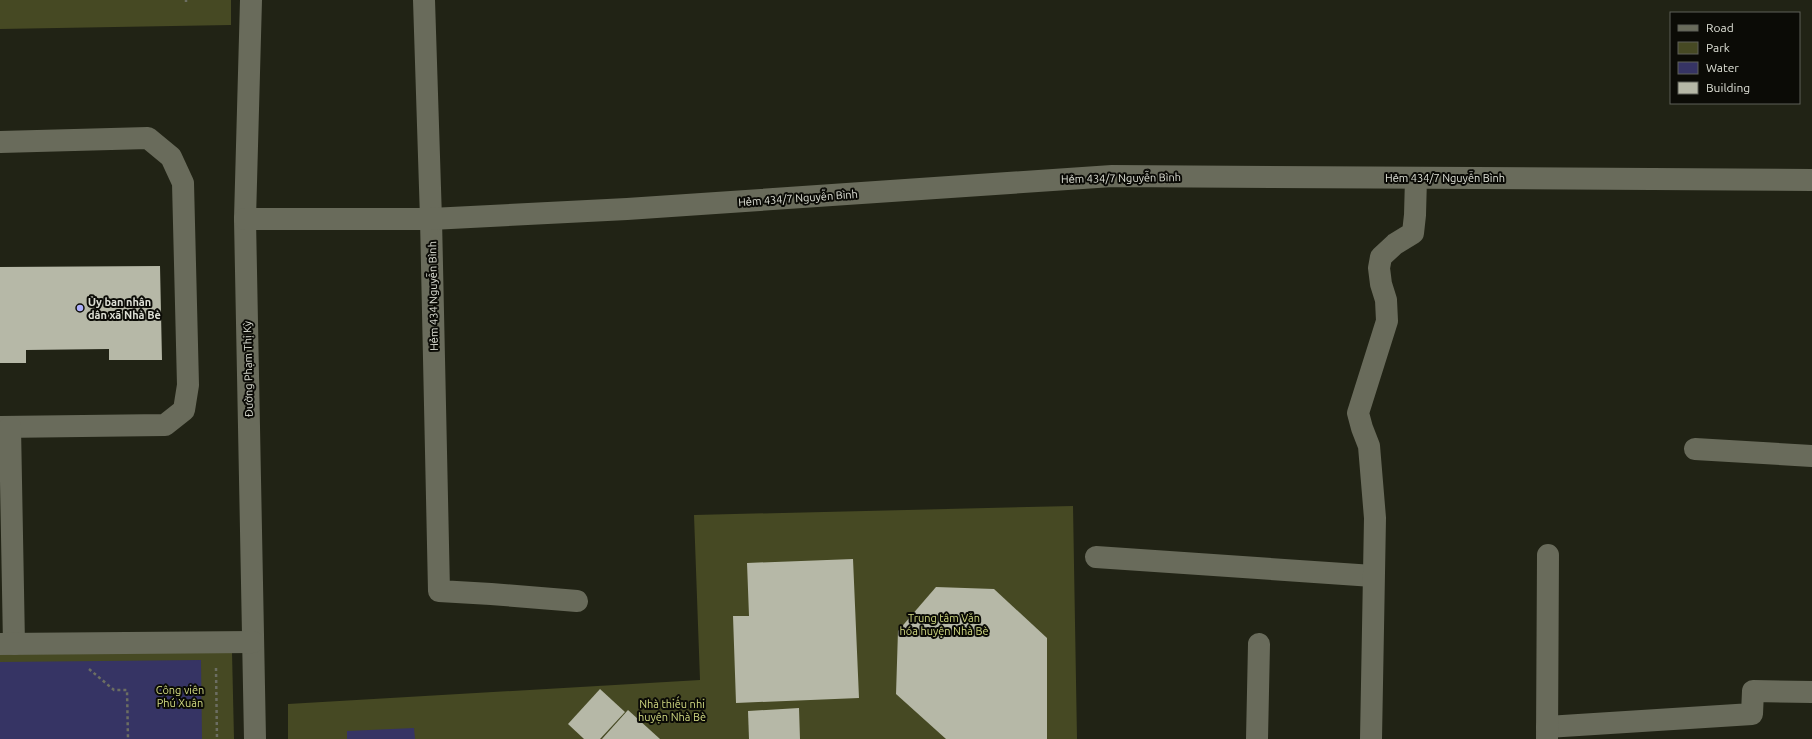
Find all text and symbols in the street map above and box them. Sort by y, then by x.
legend [1670,12,1800,104]
text: Road [1706,21,1734,34]
text: Park [1706,41,1730,54]
text: Water [1706,61,1739,74]
text: Building [1706,81,1750,94]
street label: Hẻm 434/7 Nguyễn Bình [1061,170,1181,185]
street label: Hẻm 434/7 Nguyễn Bình [1385,171,1505,184]
street label: Hẻm 434/7 Nguyễn Bình [738,187,858,208]
street label: Hẻm 434 Nguyễn Bình [425,241,440,351]
place label: Ủy ban nhân dân xã Nhà Bè [88,296,161,321]
marker: Ủy ban nhân dân xã Nhà Bè [75,303,85,313]
street label: Đường Phạm Thị Kỳ [241,320,256,417]
park label: Trung tâm Văn hóa huyện Nhà Bè [900,612,988,638]
park label: Công viên Phú Xuân [156,684,204,709]
park label: Nhà thiếu nhi huyện Nhà Bè [638,696,706,724]

